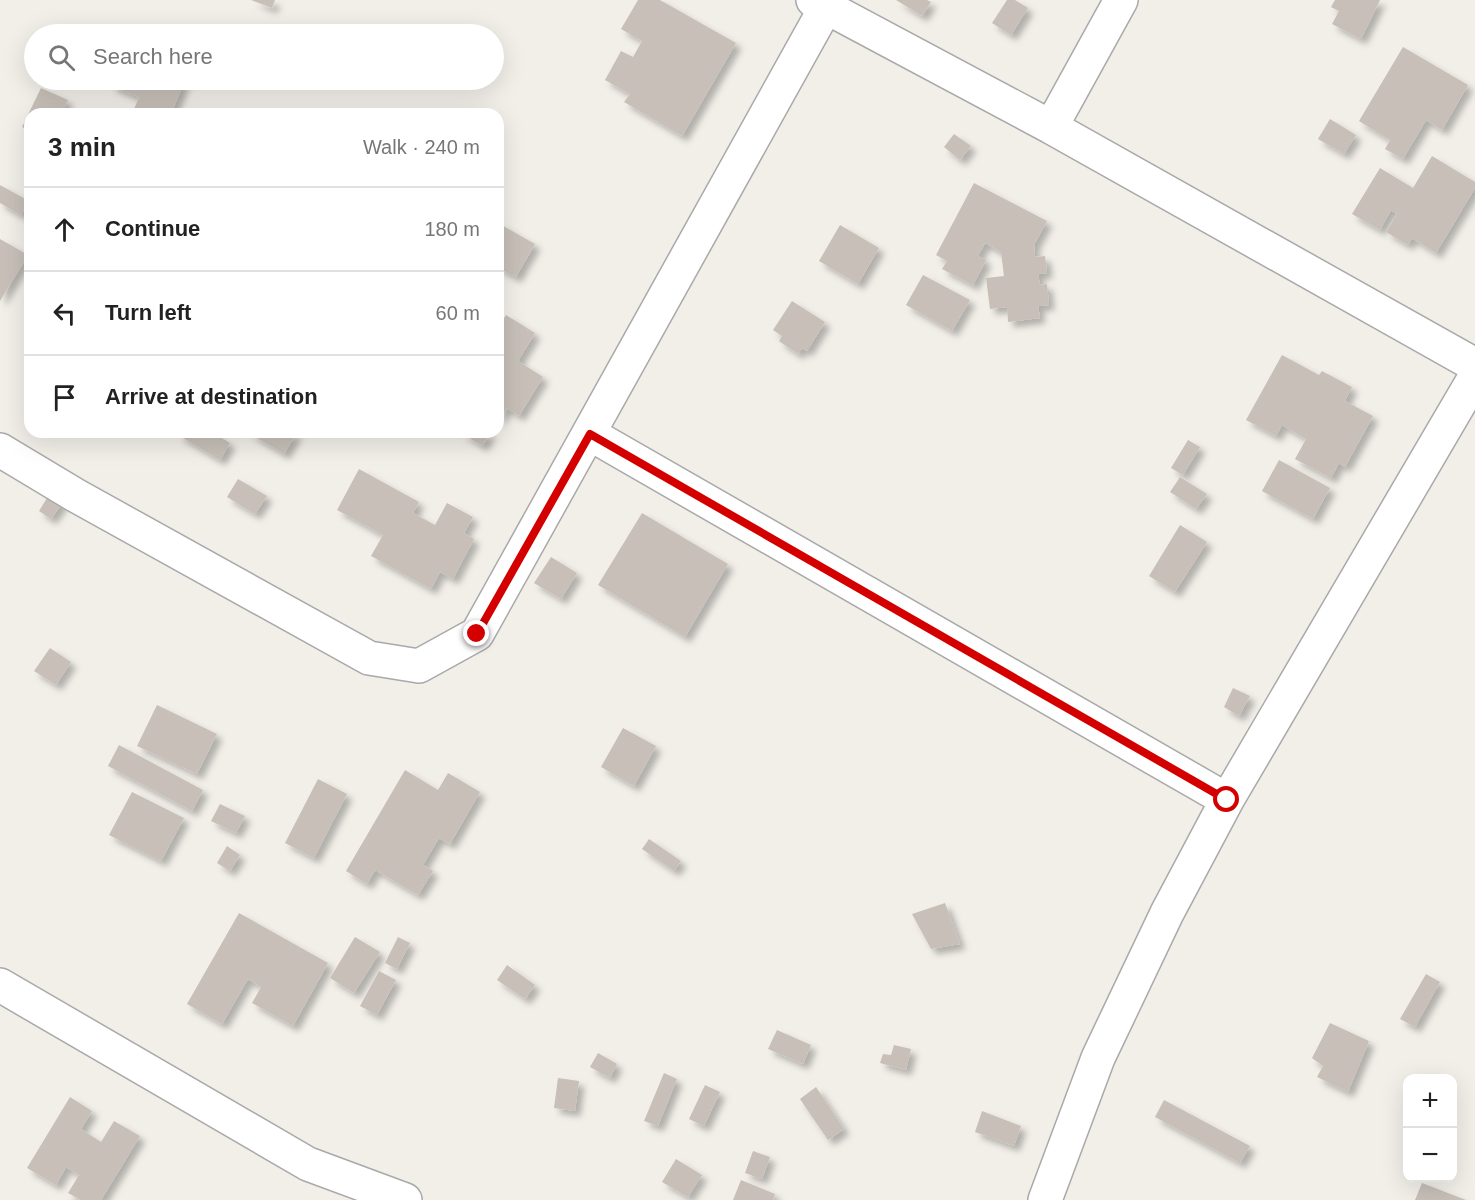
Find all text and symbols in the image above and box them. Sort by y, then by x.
search box [24,24,504,90]
icon: search [45,41,78,74]
text: Search here [93,44,213,69]
text: 3 min [48,132,116,162]
text: Walk · 240 m [363,136,480,158]
icon: ahead [48,213,81,246]
text: Continue [105,216,200,241]
text: 180 m [424,218,480,240]
icon: left [48,297,81,330]
text: Turn left [105,300,191,325]
text: 60 m [436,302,480,324]
icon: arrive [48,381,81,414]
text: Arrive at destination [105,384,318,409]
route end [463,620,489,646]
route start [1213,786,1239,812]
map controls [1403,1074,1457,1182]
button: + [1403,1074,1457,1128]
button: − [1403,1128,1457,1182]

